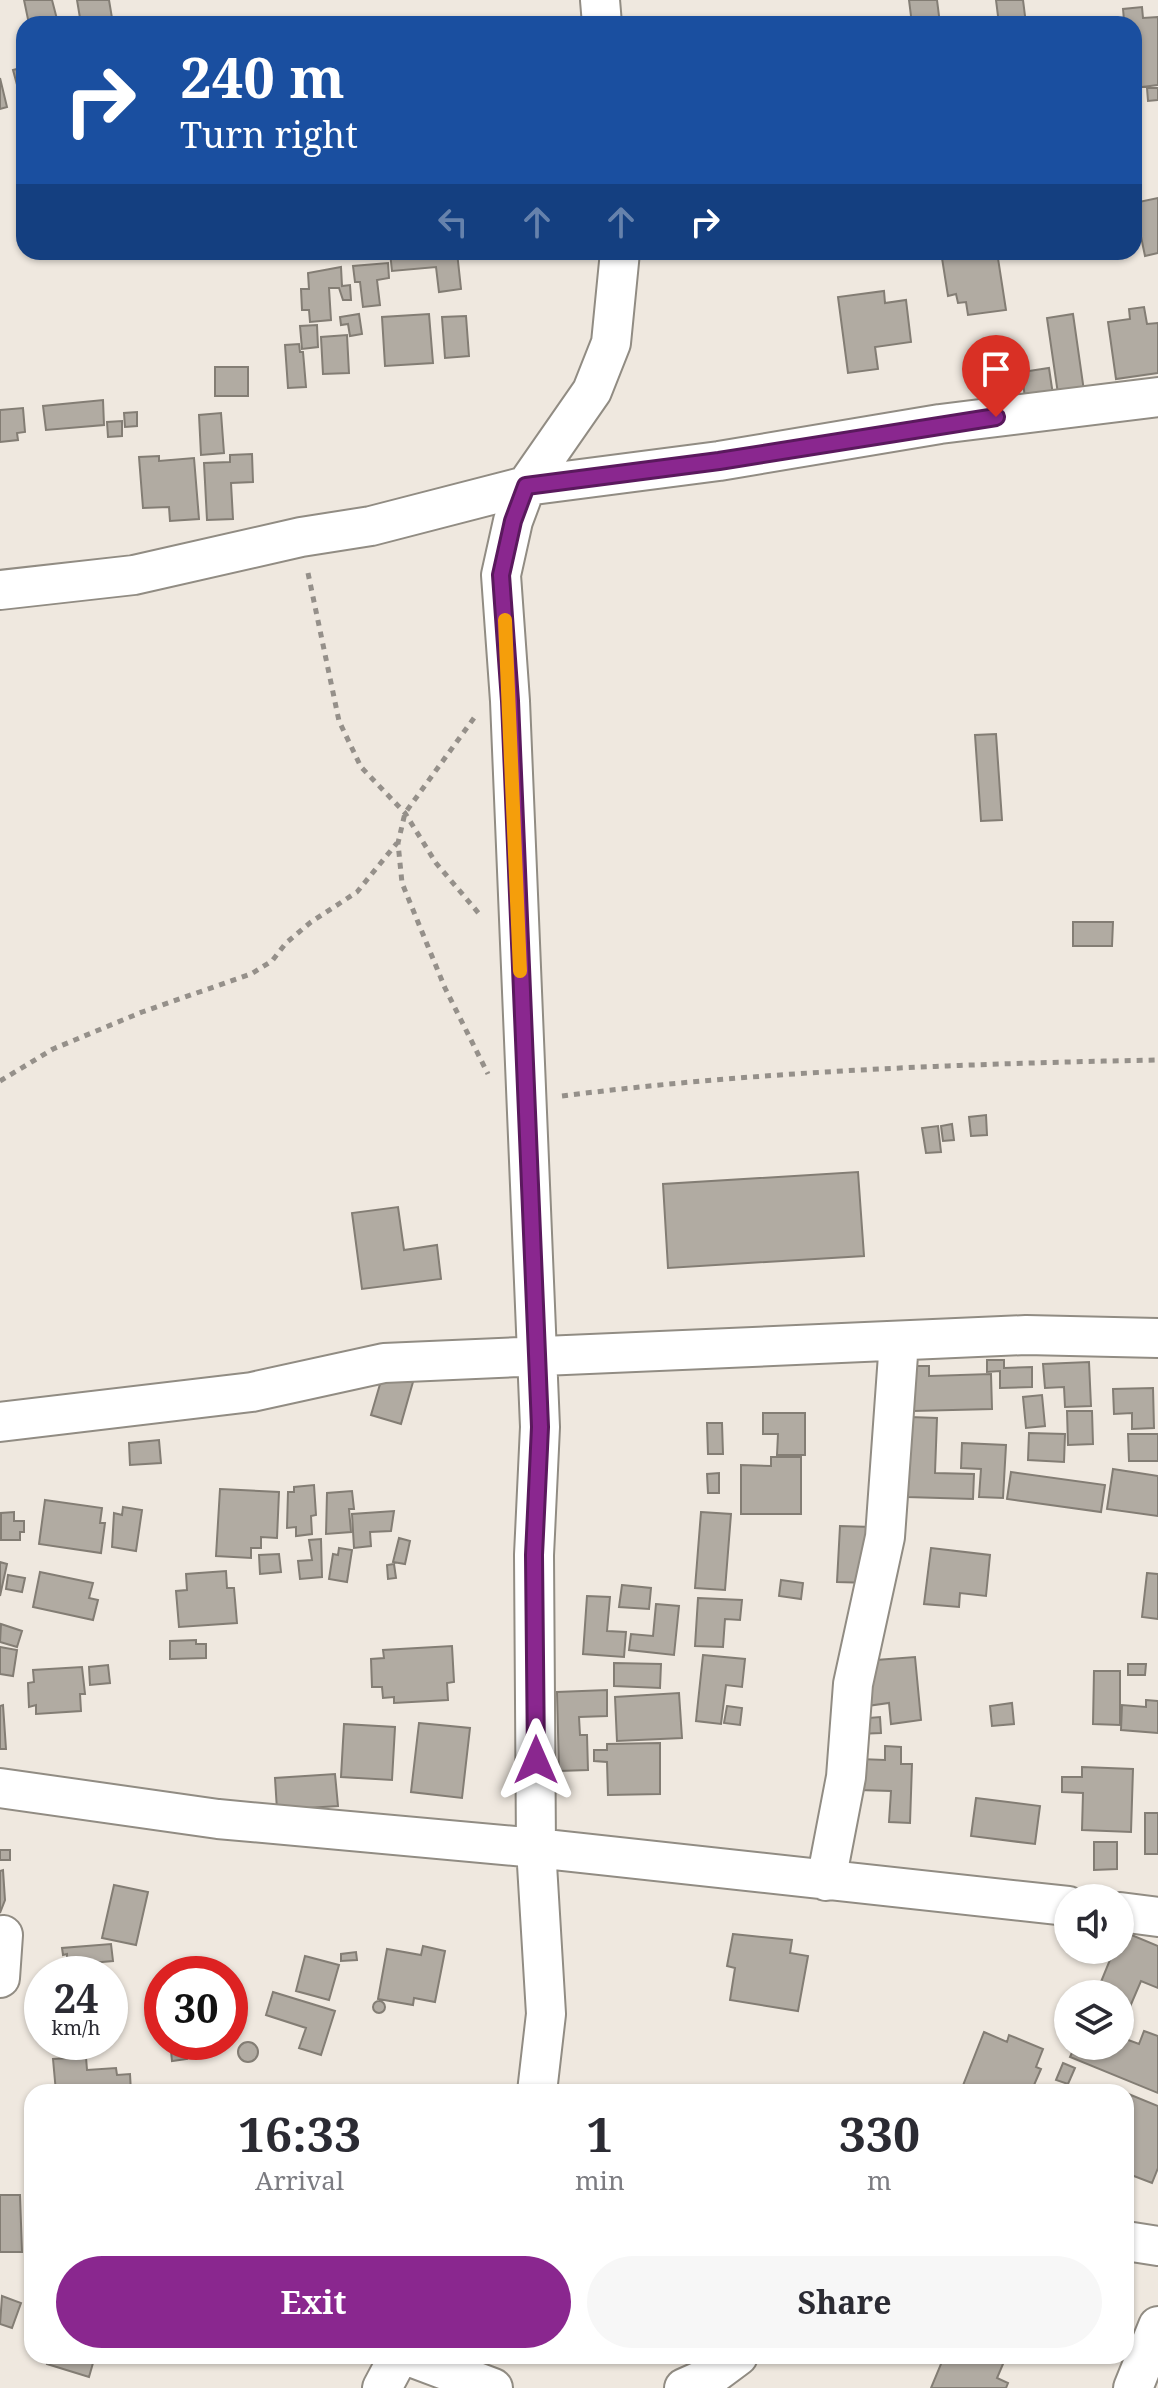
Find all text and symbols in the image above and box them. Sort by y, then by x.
text: 240 m [180,38,345,114]
icon: right [48,48,152,152]
text: Turn right [180,110,358,159]
icon: left [431,200,475,244]
icon: ahead [515,200,559,244]
icon: ahead [599,200,643,244]
icon: right [683,200,727,244]
pin [962,335,1030,417]
icon: arrive [974,347,1018,391]
position arrow [494,1718,578,1802]
map controls [1054,1884,1134,2060]
button: sound [1054,1884,1134,1964]
speed limit sign: 30 [144,1956,248,2060]
text: 24 [53,1970,99,2025]
button: layers [1054,1980,1134,2060]
text: km/h [51,2014,101,2041]
text: 16:33 [238,2101,361,2166]
text: 1 [586,2101,613,2166]
text: 330 [839,2101,920,2166]
text: Arrival [255,2162,344,2198]
text: min [575,2162,625,2198]
text: m [867,2162,892,2198]
button: Exit [56,2256,571,2348]
button: Share [587,2256,1102,2348]

